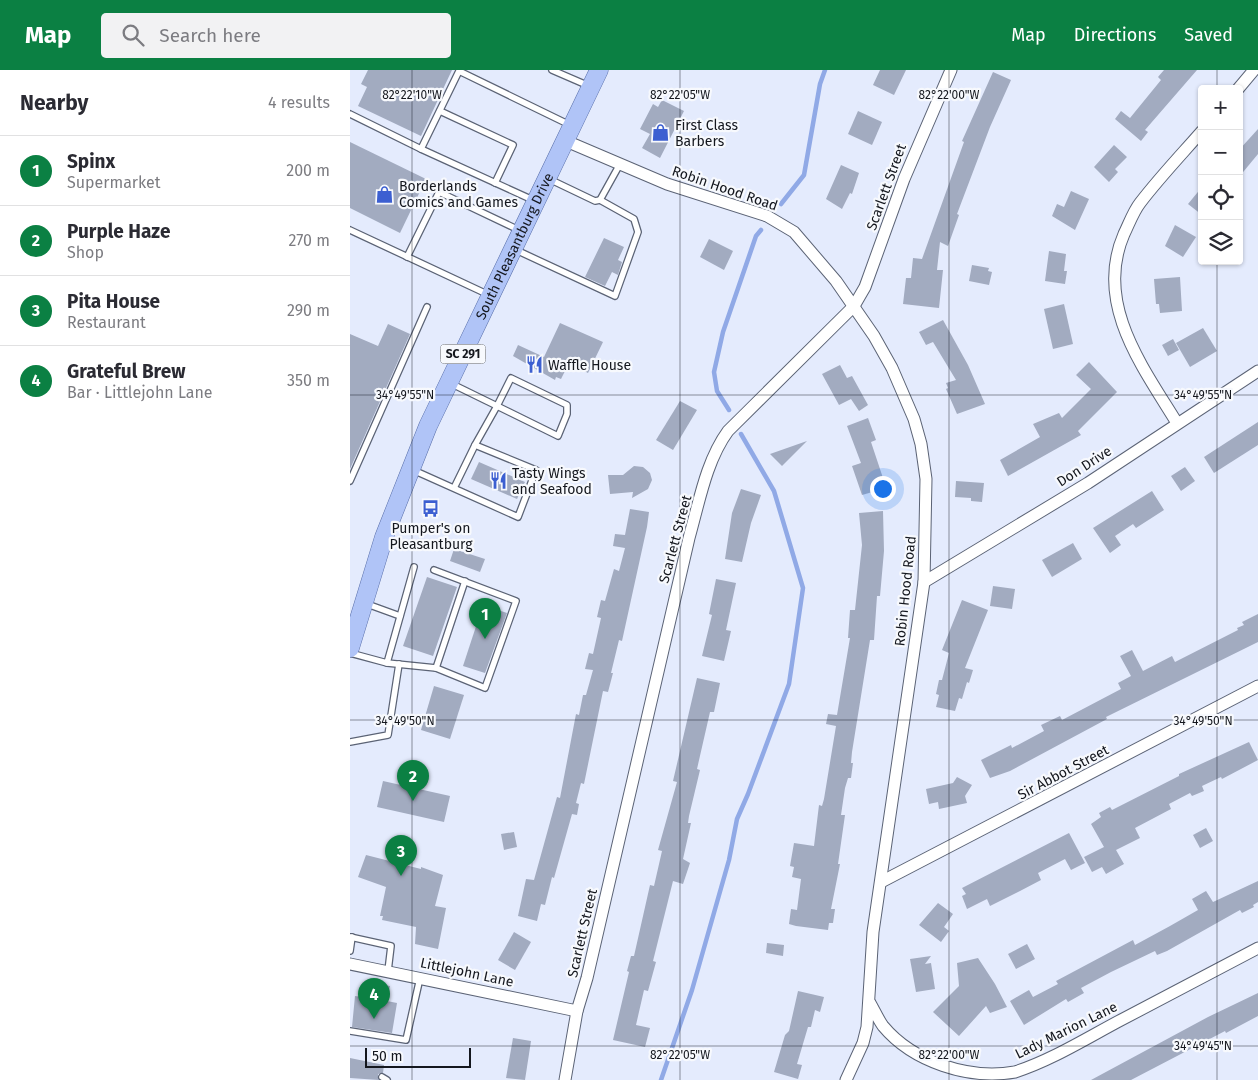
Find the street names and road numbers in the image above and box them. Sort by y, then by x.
street label: Scarlett Street [863,141,910,233]
street label: Robin Hood Road [670,162,780,215]
street label: South Pleasantburg Drive [472,170,557,323]
road number: SC 291 [440,344,486,364]
street label: Don Drive [1054,442,1115,490]
street label: Scarlett Street [656,492,696,585]
street label: Robin Hood Road [891,535,920,647]
street label: Sir Abbot Street [1015,741,1112,803]
street label: Scarlett Street [564,886,601,979]
street label: Littlejohn Lane [419,954,515,991]
street label: Lady Marion Lane [1012,998,1120,1063]

